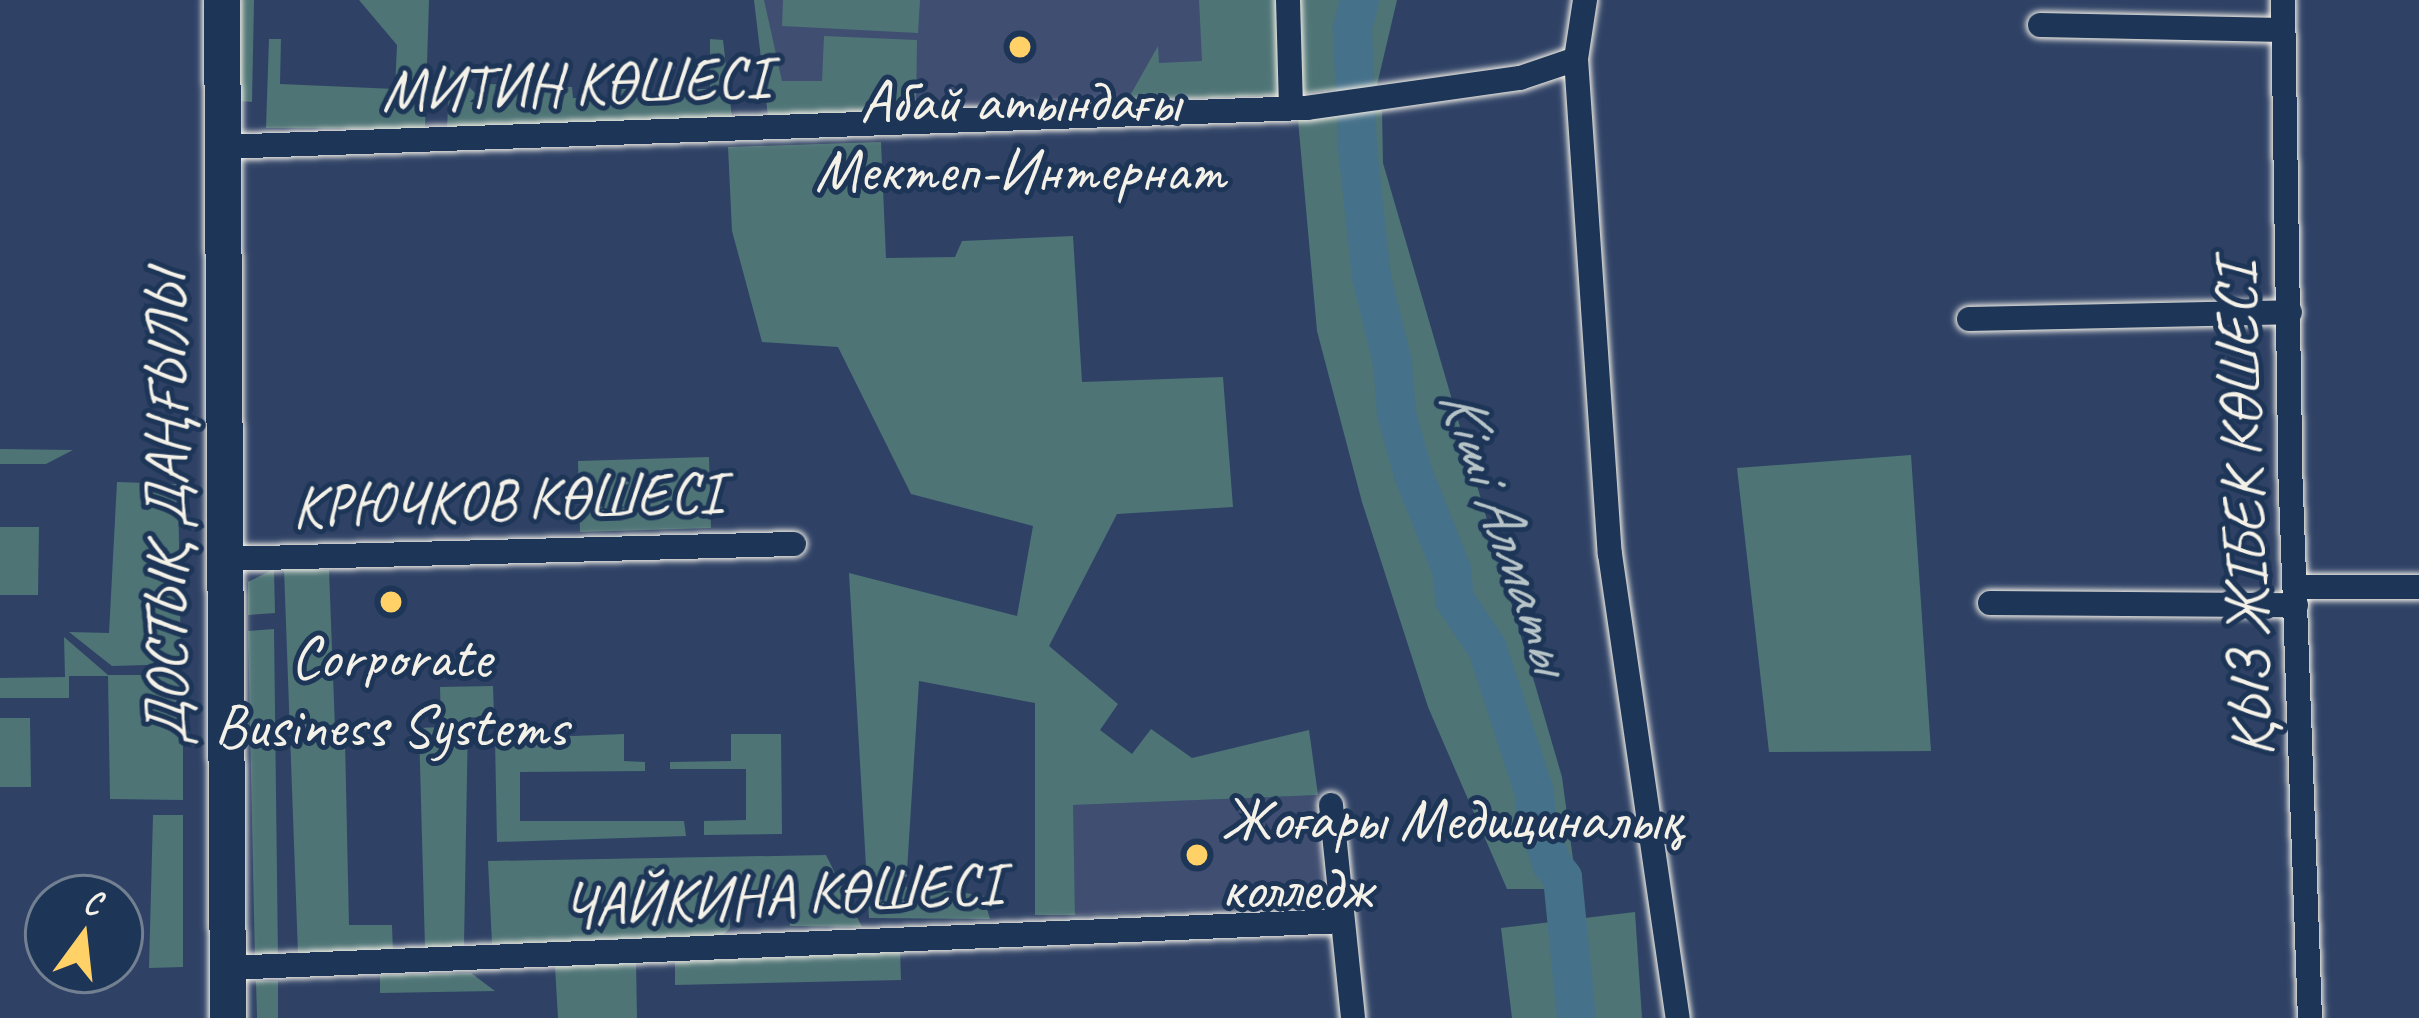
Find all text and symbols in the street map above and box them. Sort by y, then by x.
marker: Абай атындағы Мектеп-Интернат [1007,34,1033,60]
street label: МИТИН КӨШЕСІ [380,41,770,127]
place label: Абай атындағы Мектеп-Интернат [815,66,1225,207]
street label: ҚЫЗ ЖІБЕК КӨШЕСІ [2199,261,2289,759]
street label: ДОСТЫҚ ДАҢҒЫЛЫ [131,272,203,746]
water label: Кіші Алматы [1422,377,1590,681]
street label: КРЮЧКОВ КӨШЕСІ [291,457,723,543]
marker: Corporate Business Systems [378,589,404,615]
place label: Corporate Business Systems [216,622,566,763]
place label: Жоғары Медициналық колледж [1221,784,1683,925]
marker: Жоғары Медициналық колледж [1184,842,1210,868]
street label: ЧАЙКИНА КӨШЕСІ [561,848,1003,942]
north arrow [24,874,144,994]
text: С [79,880,106,925]

